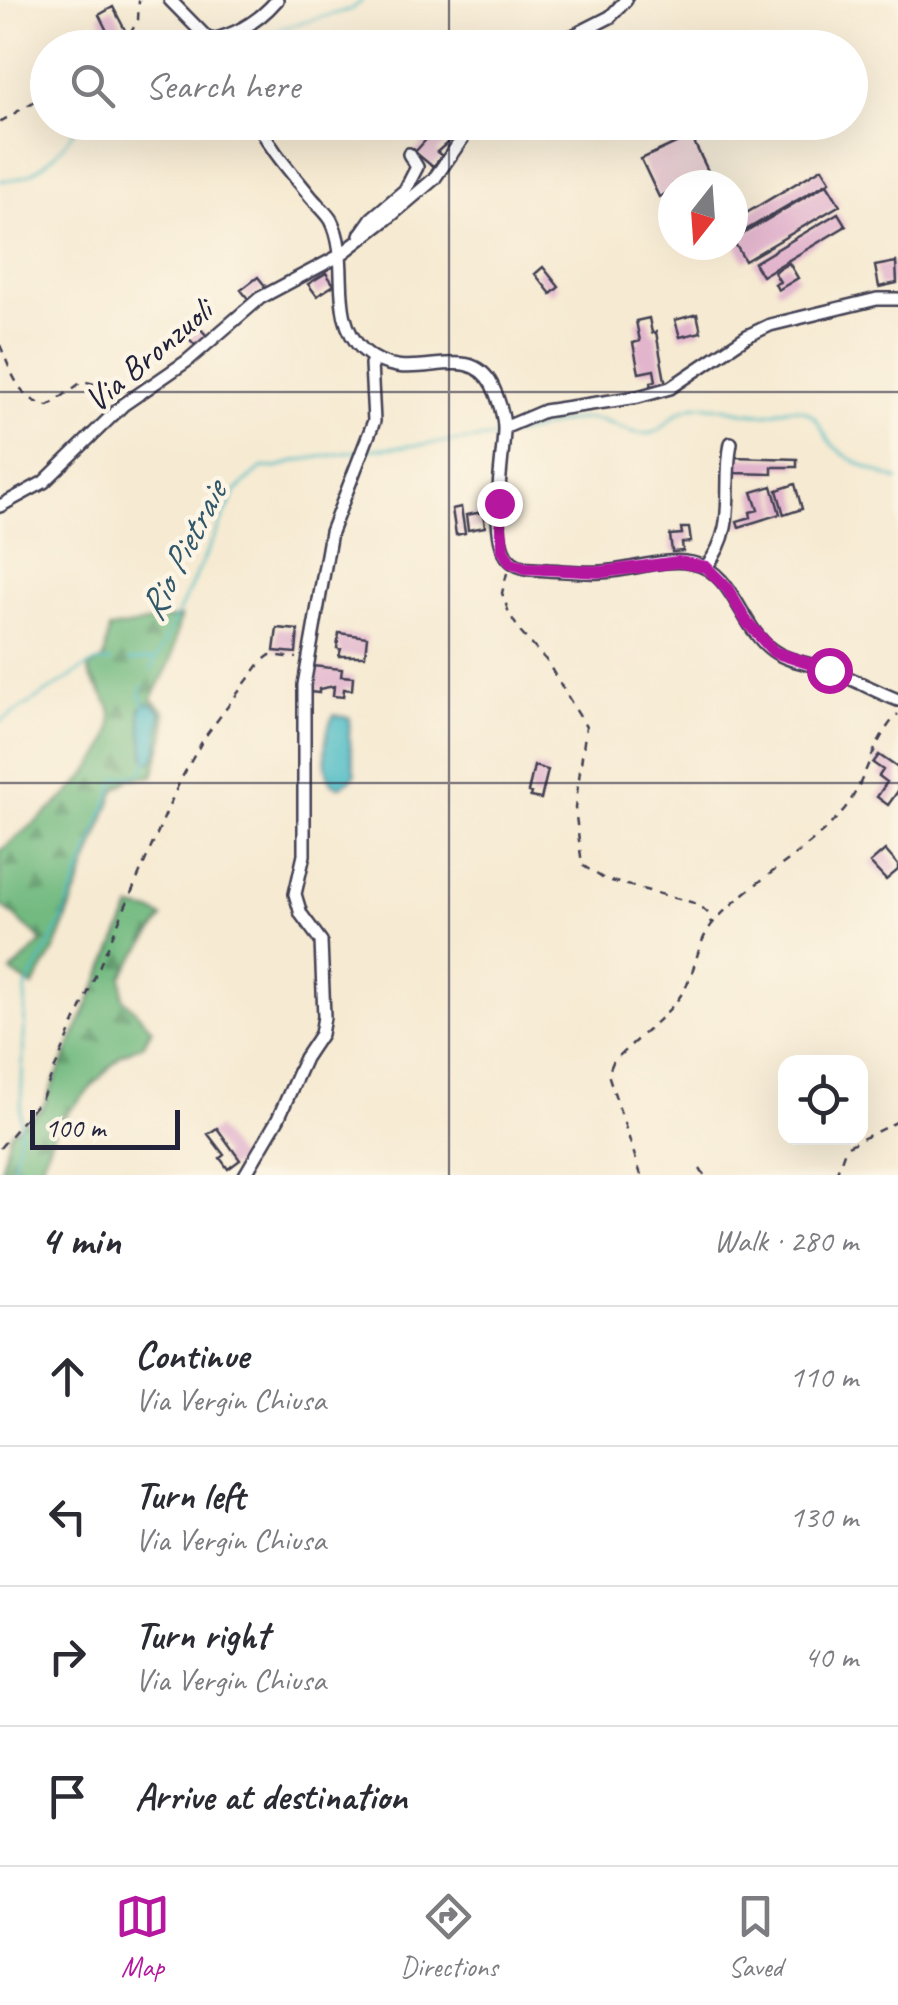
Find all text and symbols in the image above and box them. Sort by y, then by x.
search box [30,30,868,140]
icon: search [65,58,120,113]
text: Search here [145,62,300,109]
north arrow [658,170,748,260]
street label: Via Bronzuoli [75,286,225,422]
water label: Rio Pietraie [128,469,240,628]
route end [477,481,523,527]
route start [807,648,853,694]
map controls [778,1055,868,1145]
button: locate [778,1055,868,1145]
scale bar [30,1105,180,1150]
text: 100 m [45,1110,105,1145]
text: 4 min [40,1214,120,1267]
text: Walk · 280 m [714,1220,858,1261]
text: Continue [135,1332,249,1379]
icon: ahead [40,1349,95,1404]
text: 110 m [789,1356,858,1397]
text: Via Vergin Chiusa [135,1379,326,1420]
text: Turn left [135,1472,245,1519]
icon: left [40,1489,95,1544]
text: 130 m [789,1496,858,1537]
text: Via Vergin Chiusa [135,1519,326,1560]
text: Turn right [135,1612,269,1659]
icon: right [40,1629,95,1684]
text: 40 m [804,1636,858,1677]
text: Via Vergin Chiusa [135,1659,326,1700]
icon: arrive [40,1769,95,1824]
text: Arrive at destination [135,1773,407,1820]
tab: Map [115,1889,170,1984]
tab: Directions [400,1889,498,1984]
tab: Saved [728,1889,783,1984]

